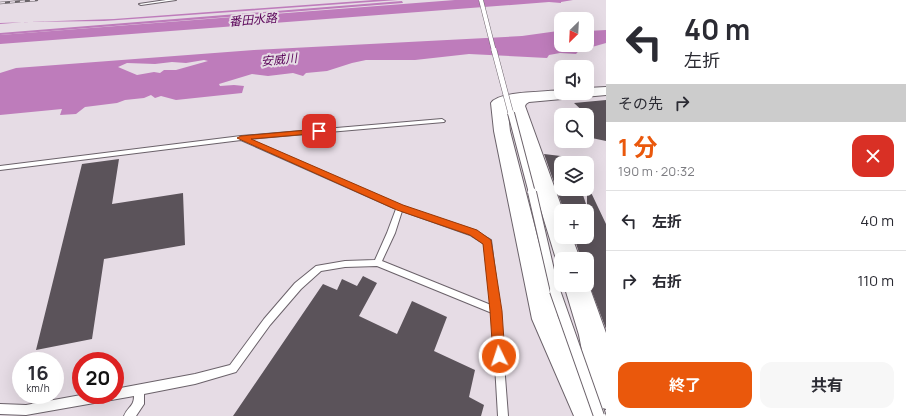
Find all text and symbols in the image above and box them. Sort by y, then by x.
water label: 番田水路 [228,9,279,30]
text: 40 m [684,10,750,48]
north arrow [554,12,594,52]
map controls [554,12,594,292]
icon: left [618,16,670,68]
text: 左折 [684,48,720,72]
water label: 安威川 [260,49,300,70]
button: sound [554,60,594,100]
icon: right [671,92,693,114]
text: その先 [618,93,663,114]
button: search [554,108,594,148]
pin [302,114,336,148]
icon: arrive [308,120,330,142]
text: 1 分 [618,130,657,163]
button: close [852,135,894,177]
button: layers [554,156,594,196]
text: 190 m · 20:32 [618,162,695,180]
button: + [554,204,594,244]
icon: left [618,210,640,232]
text: 40 m [860,210,894,231]
text: 左折 [652,211,682,232]
button: − [554,252,594,292]
icon: right [618,270,640,292]
text: 110 m [857,270,894,291]
text: 右折 [652,271,682,292]
position arrow [478,335,520,377]
speed limit sign: 20 [72,352,124,404]
text: 16 [27,359,49,386]
button: 終了 [618,362,752,408]
button: 共有 [760,362,894,408]
text: km/h [26,381,50,395]

